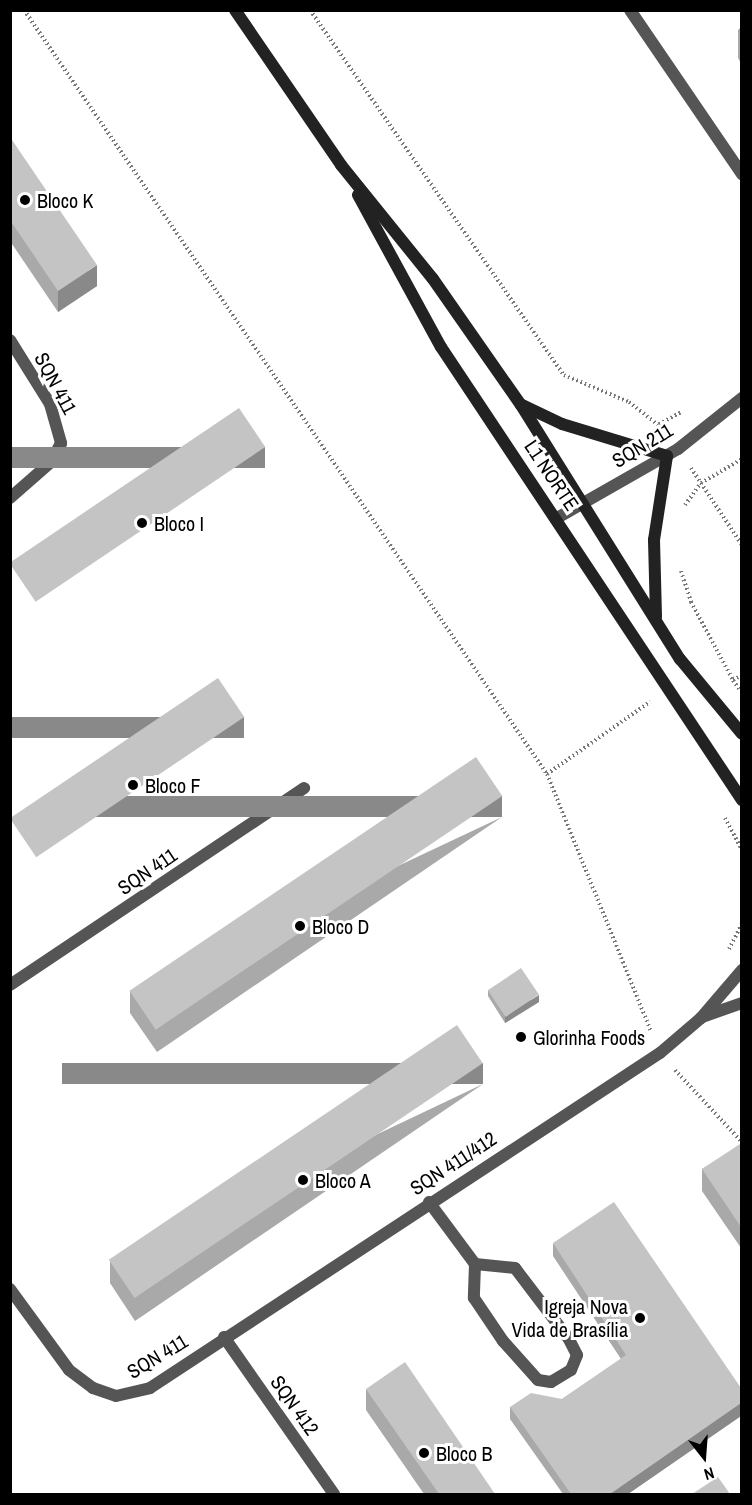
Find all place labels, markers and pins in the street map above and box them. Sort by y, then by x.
place label: Bloco K [37,188,94,212]
marker: Bloco K [18,193,32,207]
place label: Bloco I [154,511,204,535]
marker: Bloco I [135,516,149,530]
place label: Bloco F [145,773,201,797]
marker: Bloco F [126,778,140,792]
place label: Bloco D [312,914,369,938]
marker: Bloco D [293,919,307,933]
place label: Glorinha Foods [533,1025,645,1049]
marker: Glorinha Foods [514,1030,528,1044]
place label: Bloco A [315,1168,372,1192]
marker: Bloco A [296,1173,310,1187]
place label: Igreja Nova Vida de Brasília [512,1294,628,1341]
marker: Igreja Nova Vida de Brasília [633,1311,647,1325]
place label: Bloco B [436,1441,493,1465]
marker: Bloco B [417,1446,431,1460]

